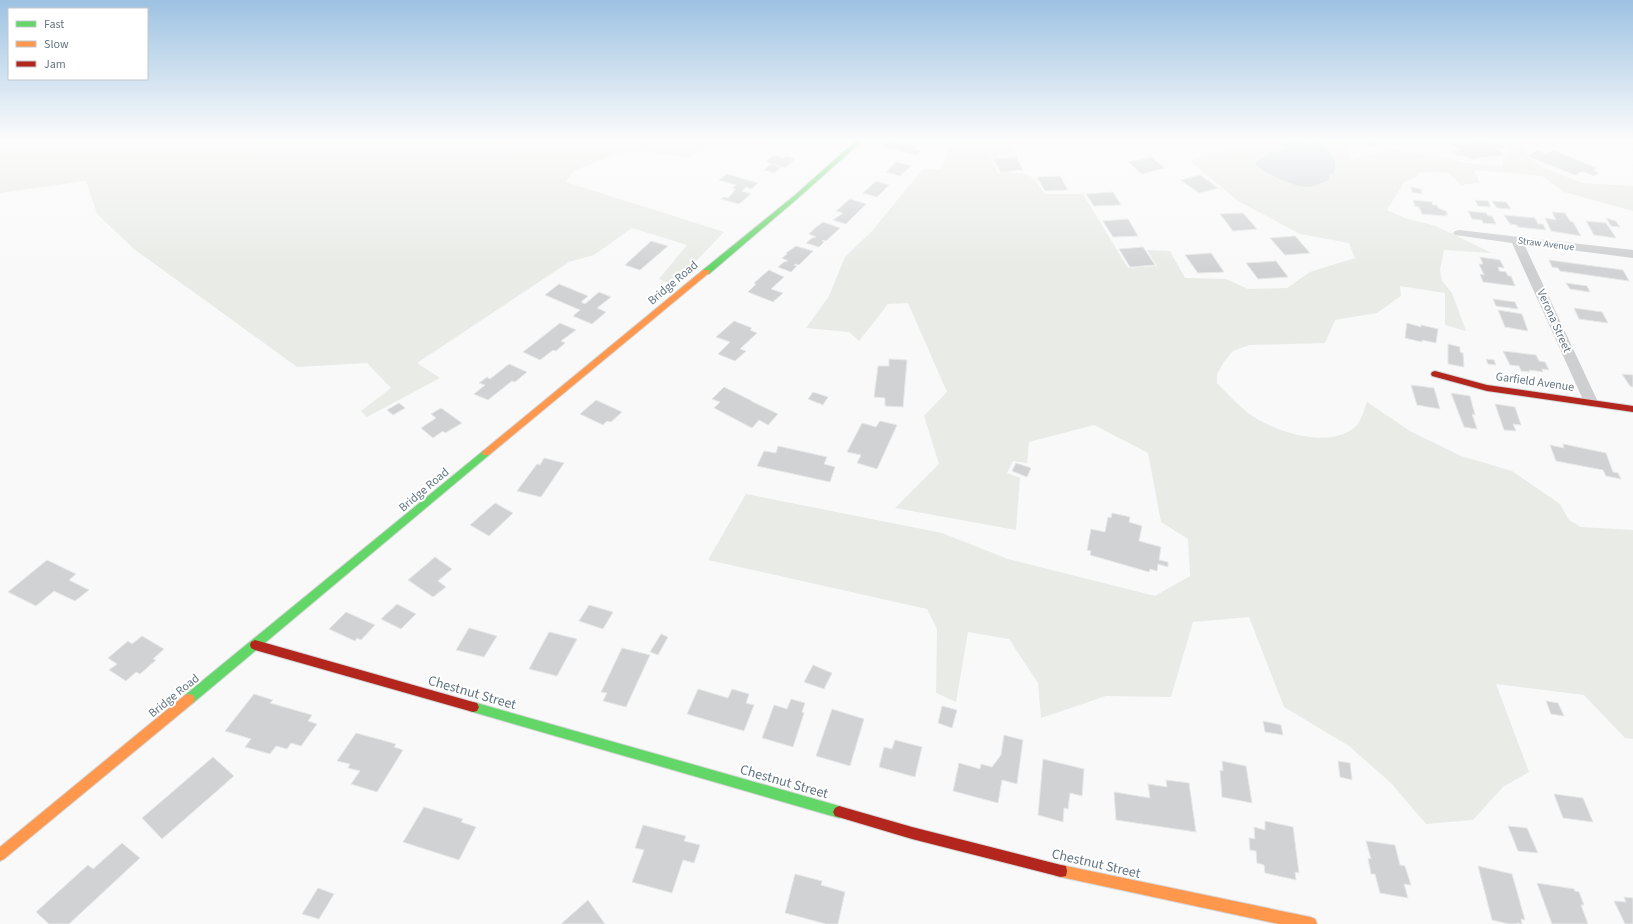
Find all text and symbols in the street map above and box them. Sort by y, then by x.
legend [8,8,148,80]
text: Fast [44,16,64,33]
text: Slow [44,36,69,53]
text: Jam [44,56,66,73]
street label: Straw Avenue [1517,234,1575,254]
street label: Bridge Road [644,257,702,309]
street label: Verona Street [1532,287,1576,355]
street label: Garfield Avenue [1495,368,1575,396]
street label: Bridge Road [395,464,453,516]
street label: Bridge Road [145,670,203,722]
street label: Chestnut Street [426,671,519,715]
street label: Chestnut Street [738,760,831,804]
street label: Chestnut Street [1050,844,1143,884]

